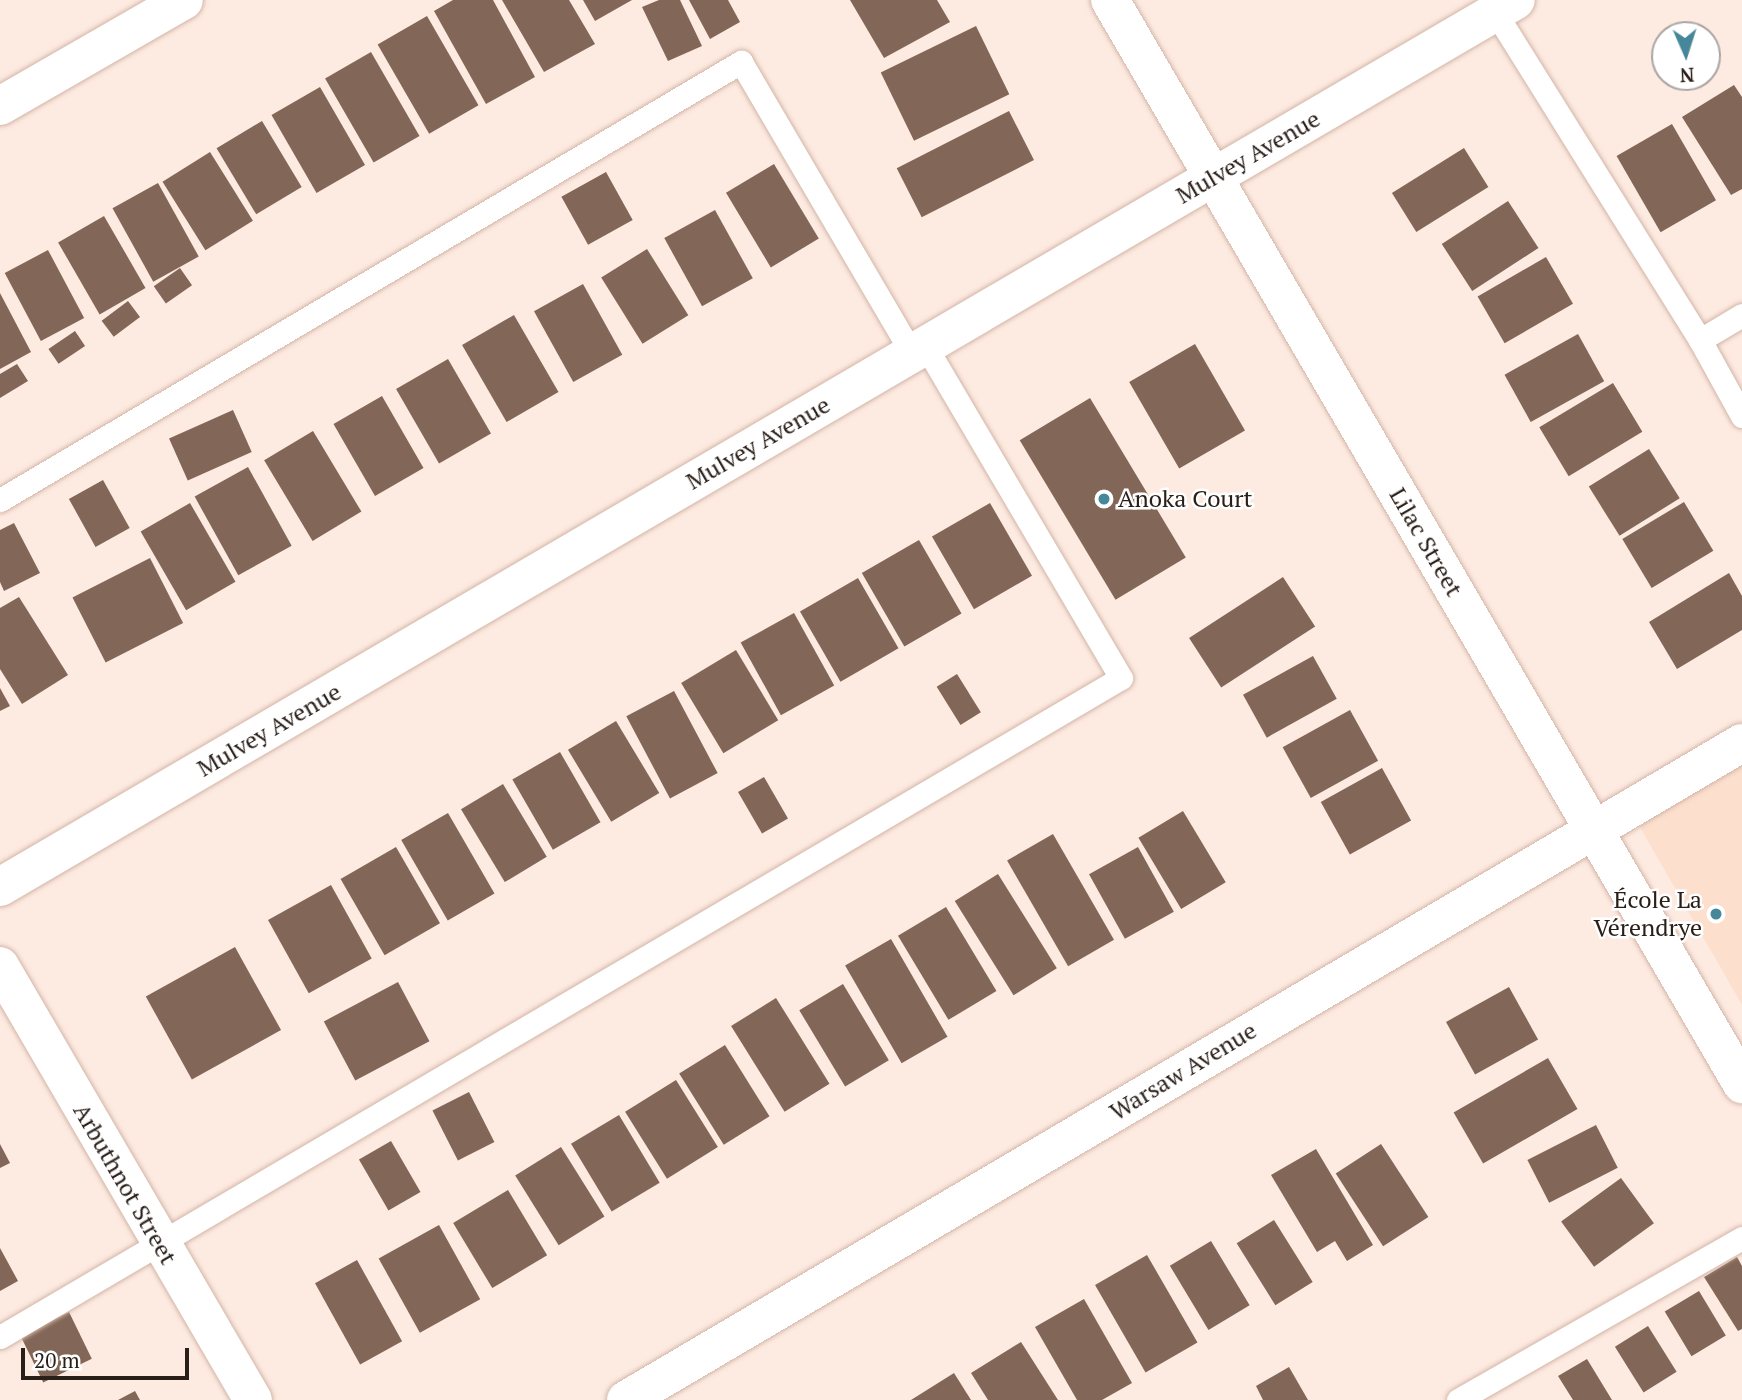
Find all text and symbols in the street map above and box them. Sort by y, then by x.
north arrow [1651,21,1721,91]
text: N [1679,63,1695,88]
street label: Mulvey Avenue [1171,104,1325,210]
street label: Mulvey Avenue [681,390,835,496]
street label: Lilac Street [1383,482,1469,602]
place label: Anoka Court [1118,485,1252,513]
marker: Anoka Court [1096,491,1112,507]
street label: Mulvey Avenue [192,677,346,783]
place label: École La Vérendrye [1593,886,1702,942]
marker: École La Vérendrye [1708,906,1724,922]
street label: Warsaw Avenue [1104,1016,1262,1126]
street label: Arbuthnot Street [67,1098,183,1270]
scale bar [24,1334,192,1378]
text: 20 m [34,1346,80,1374]

